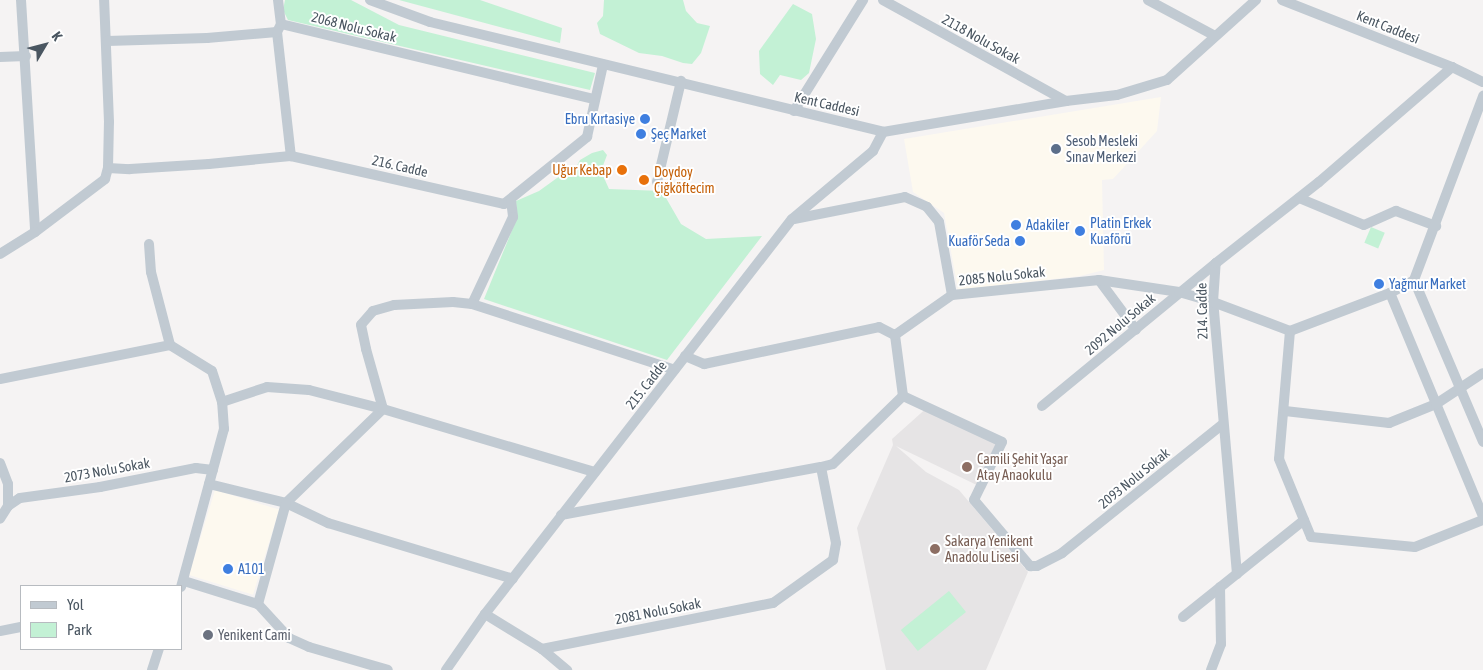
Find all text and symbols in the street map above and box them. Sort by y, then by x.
street label: Kent Caddesi [1354,7,1422,47]
street label: 2068 Nolu Sokak [310,8,398,46]
street label: 2118 Nolu Sokak [939,11,1023,67]
north arrow [20,20,70,70]
text: K [49,28,65,44]
street label: Kent Caddesi [793,88,861,120]
place label: Ebru Kırtasiye [565,111,635,127]
marker: Ebru Kırtasiye [639,113,651,125]
place label: Şeç Market [651,126,707,142]
marker: Şeç Market [635,128,647,140]
place label: Sesob Mesleki Sınav Merkezi [1066,133,1138,166]
marker: Sesob Mesleki Sınav Merkezi [1050,143,1062,155]
street label: 216. Cadde [371,151,429,181]
place label: Uğur Kebap [552,162,612,178]
marker: Uğur Kebap [616,164,628,176]
place label: Doydoy Çiğköftecim [654,164,715,196]
marker: Doydoy Çiğköftecim [638,174,650,186]
place label: Platin Erkek Kuaförü [1090,215,1152,248]
place label: Adakiler [1026,217,1069,233]
marker: Adakiler [1010,219,1022,231]
marker: Platin Erkek Kuaförü [1074,225,1086,237]
place label: Kuaför Seda [948,233,1010,249]
marker: Kuaför Seda [1014,235,1026,247]
street label: 2085 Nolu Sokak [958,263,1046,289]
place label: Yağmur Market [1389,276,1466,292]
marker: Yağmur Market [1373,278,1385,290]
street label: 214. Cadde [1193,283,1211,339]
street label: 2092 Nolu Sokak [1081,290,1159,358]
street label: 215. Cadde [622,358,670,412]
street label: 2093 Nolu Sokak [1095,444,1173,512]
place label: Camili Şehit Yaşar Atay Anaokulu [977,451,1068,484]
street label: 2073 Nolu Sokak [63,454,151,486]
marker: Camili Şehit Yaşar Atay Anaokulu [961,461,973,473]
place label: Sakarya Yenikent Anadolu Lisesi [945,533,1033,566]
marker: Sakarya Yenikent Anadolu Lisesi [929,543,941,555]
place label: A101 [238,561,265,577]
marker: A101 [222,563,234,575]
legend [20,585,182,650]
street label: 2081 Nolu Sokak [614,594,702,628]
text: Yol [67,596,84,613]
text: Park [67,621,92,638]
place label: Yenikent Cami [218,627,291,643]
marker: Yenikent Cami [202,629,214,641]

